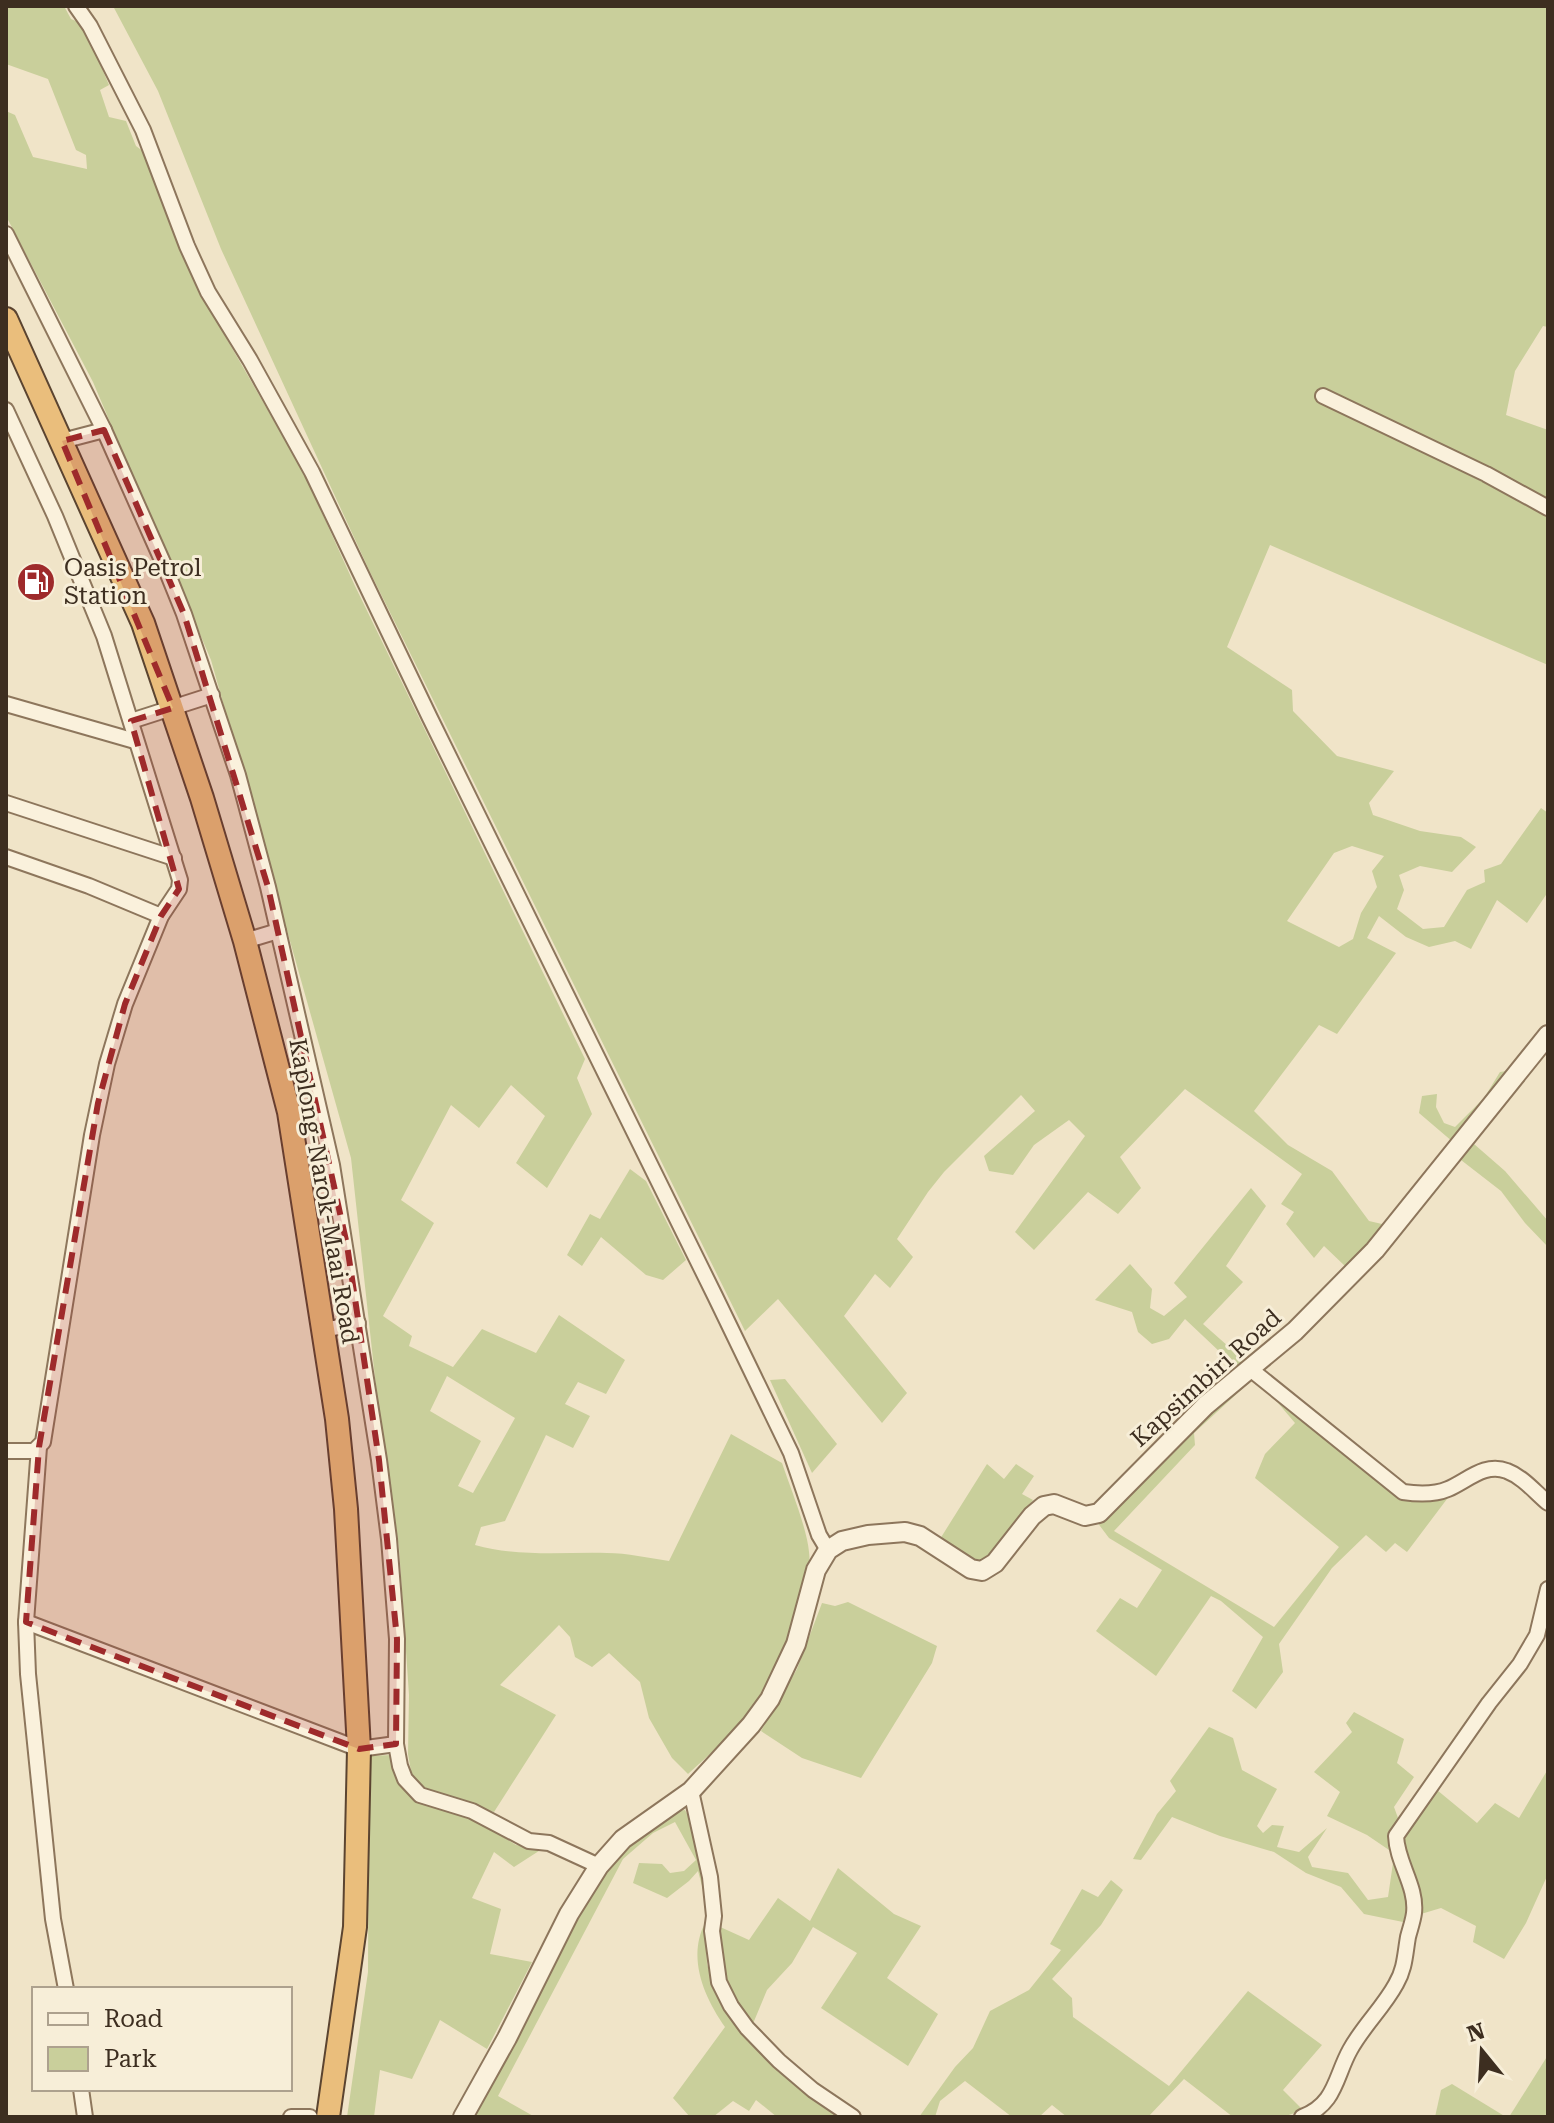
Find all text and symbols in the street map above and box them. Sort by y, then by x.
place label: Oasis Petrol Station [64,554,202,610]
fuel station icon: Oasis Petrol Station [15,561,57,603]
street label: Kaplong-Narok-Maai Road [283,1036,365,1346]
street label: Kapsimbiri Road [1125,1303,1287,1453]
legend [32,1987,292,2091]
text: Road [104,2005,163,2033]
north arrow [1442,2011,1522,2091]
text: N [1464,2018,1488,2047]
text: Park [104,2045,157,2073]

